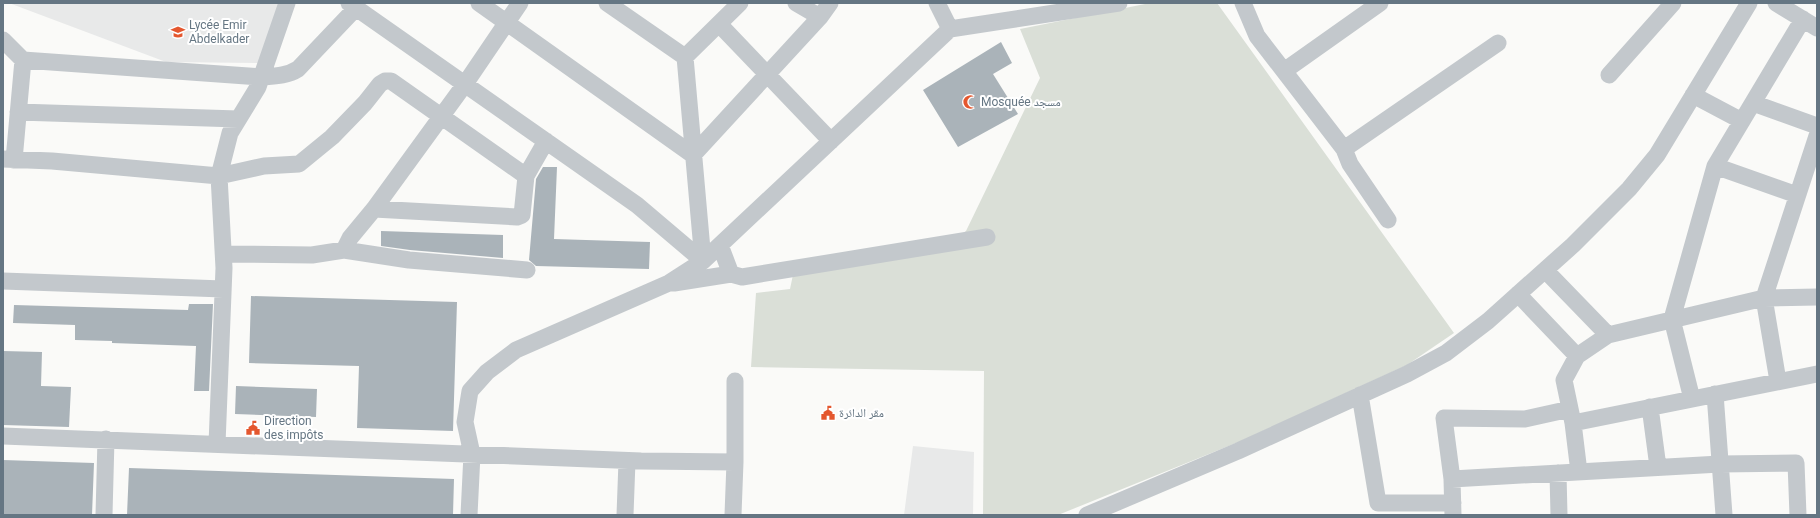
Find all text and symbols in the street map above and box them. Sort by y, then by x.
place label: Lycée Emir Abdelkader [189,18,249,46]
school or university icon: Lycée Emir Abdelkader [170,24,186,40]
mosque icon: Mosquée مسجد [962,94,978,110]
place label: Mosquée مسجد [981,95,1061,109]
public building icon: مقر الدائرة [820,405,836,421]
place label: مقر الدائرة [839,406,884,420]
place label: Direction des impôts [264,414,323,442]
public building icon: Direction des impôts [245,420,261,436]

